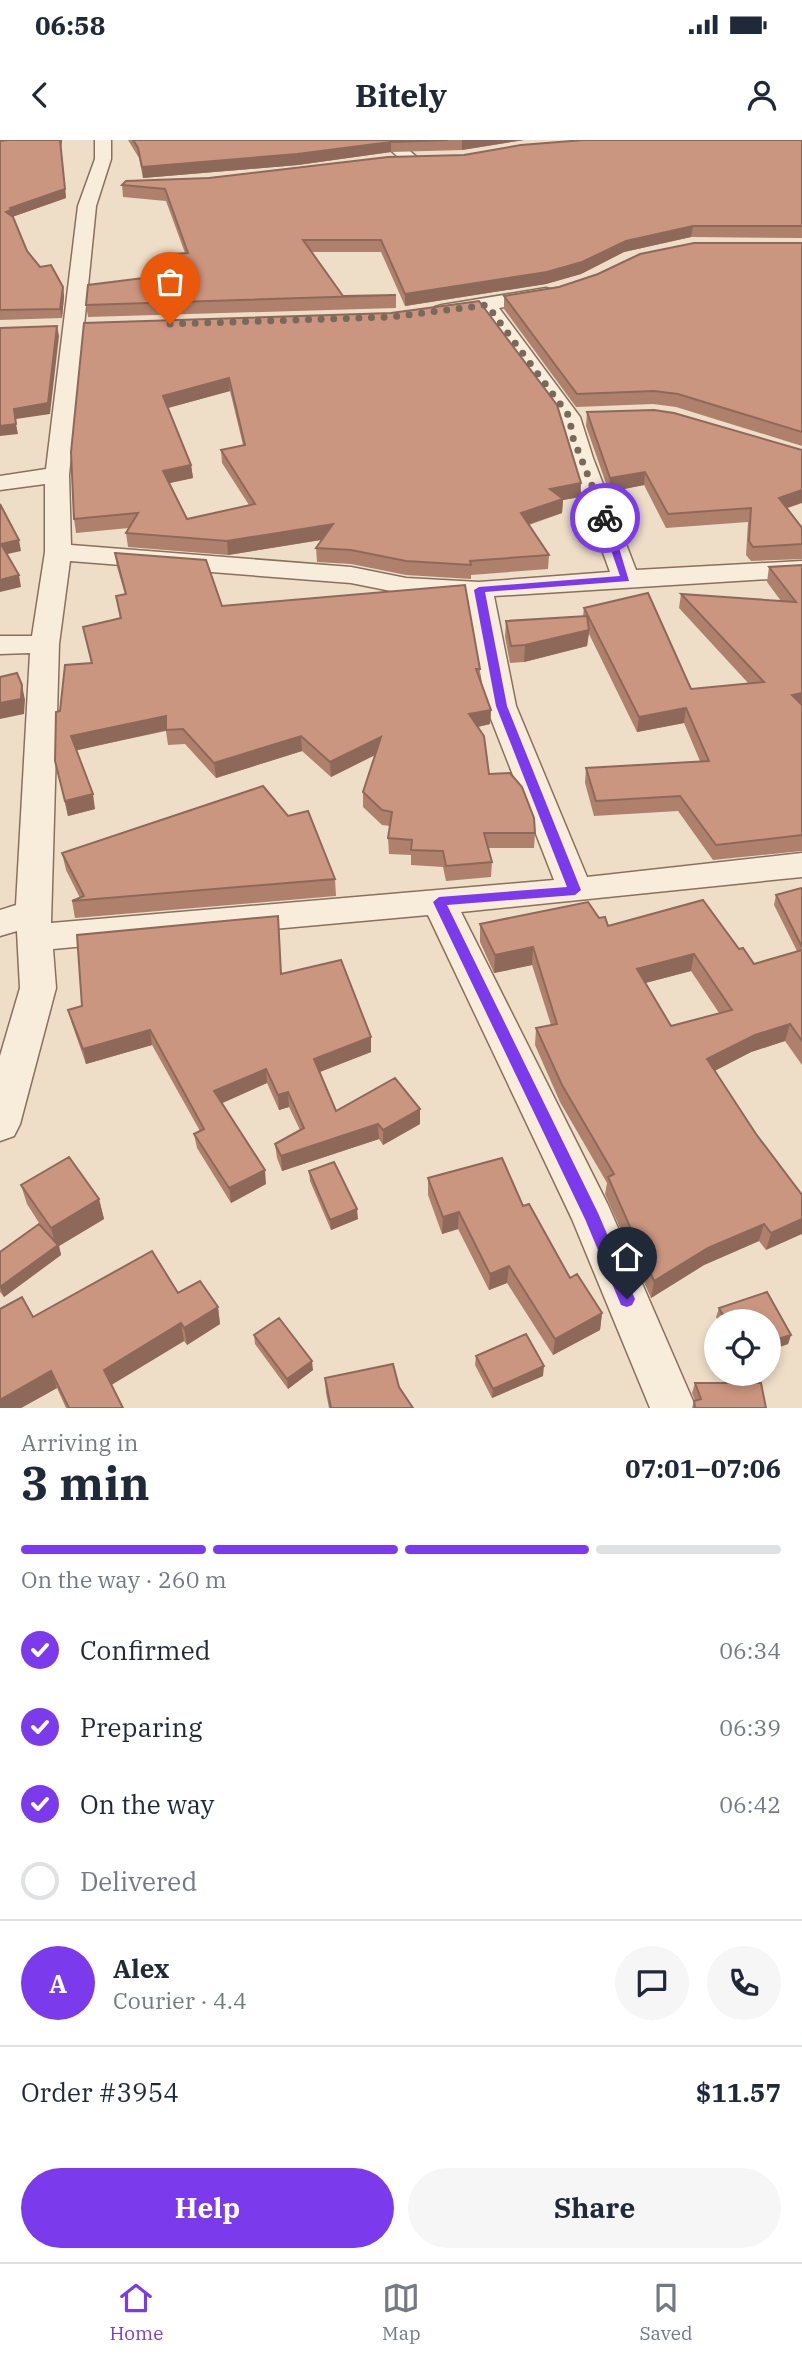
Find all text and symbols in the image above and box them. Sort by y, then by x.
text: 06:58 [35,8,105,42]
text: Bitely [355,74,447,116]
icon: back [21,76,59,114]
icon: person [743,76,781,114]
pin [140,252,200,324]
icon: bag [151,263,189,301]
courier [570,483,640,553]
icon: bike [586,499,624,537]
pin [597,1227,657,1299]
icon: home [608,1238,646,1276]
map controls [704,1309,781,1386]
button: locate [704,1309,781,1386]
text: Arriving in [21,1427,138,1457]
text: 07:01–07:06 [625,1451,781,1485]
text: 3 min [21,1453,150,1513]
text: On the way · 260 m [21,1564,227,1594]
icon: check [21,1631,59,1669]
text: Confirmed [80,1633,211,1667]
text: 06:34 [719,1635,781,1665]
icon: check [21,1708,59,1746]
text: Preparing [80,1710,202,1744]
text: 06:39 [719,1712,781,1742]
icon: check [21,1785,59,1823]
text: On the way [80,1787,214,1821]
text: 06:42 [719,1789,781,1819]
text: Delivered [80,1864,197,1898]
button: chat [615,1946,689,2020]
button: phone [707,1946,781,2020]
text: Alex [113,1951,169,1985]
text: A [49,1966,67,2000]
text: Courier · 4.4 [113,1985,247,2015]
text: Order #3954 [21,2075,179,2109]
text: $11.57 [696,2075,781,2109]
button: Help [21,2168,394,2248]
button: Share [408,2168,781,2248]
tab: Home [109,2279,163,2345]
tab: Map [382,2279,421,2345]
tab: Saved [639,2279,693,2345]

